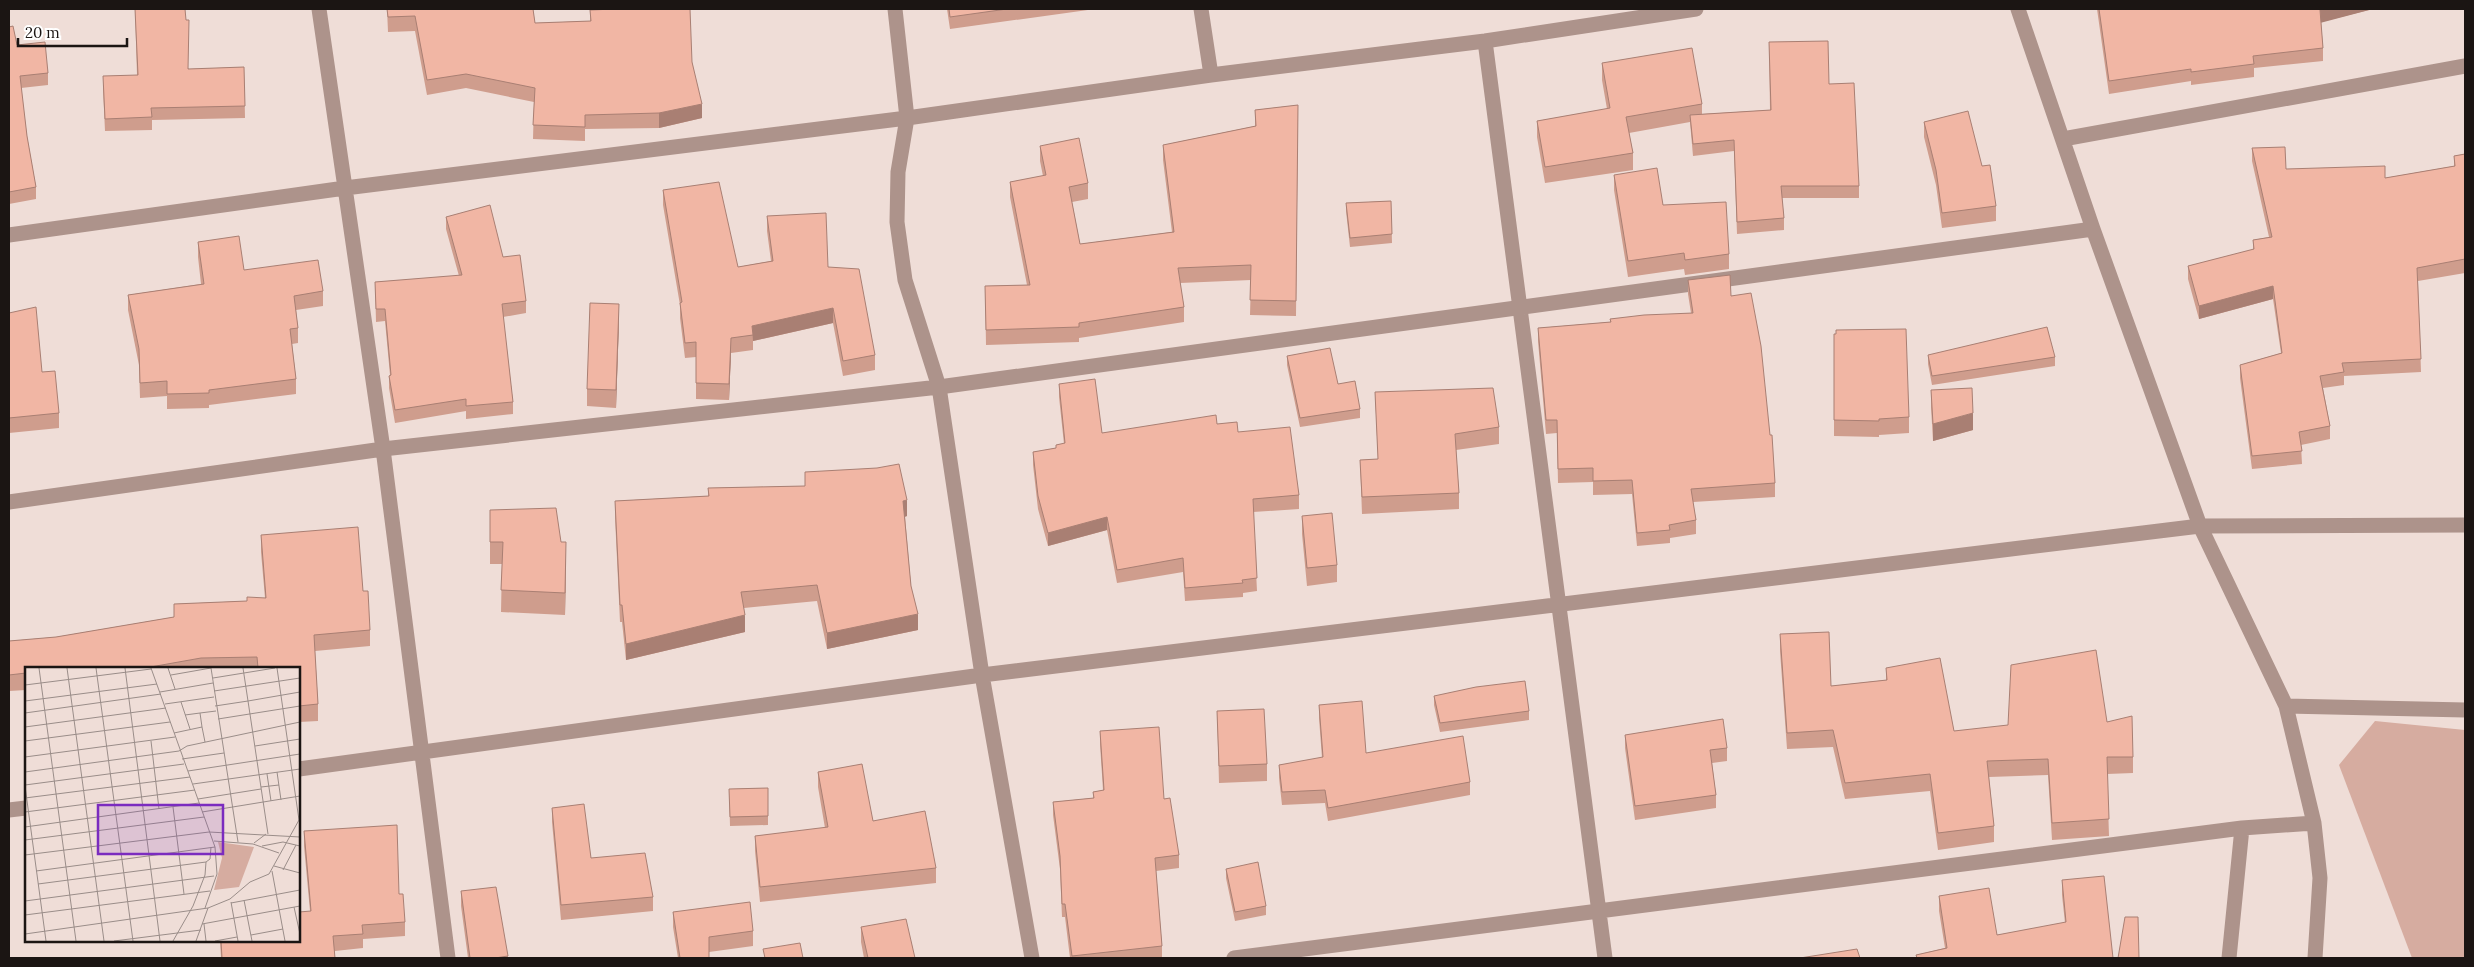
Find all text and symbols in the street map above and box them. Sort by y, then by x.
scale bar [18,15,126,47]
text: 20 m [25,23,60,42]
inset map [25,667,300,942]

